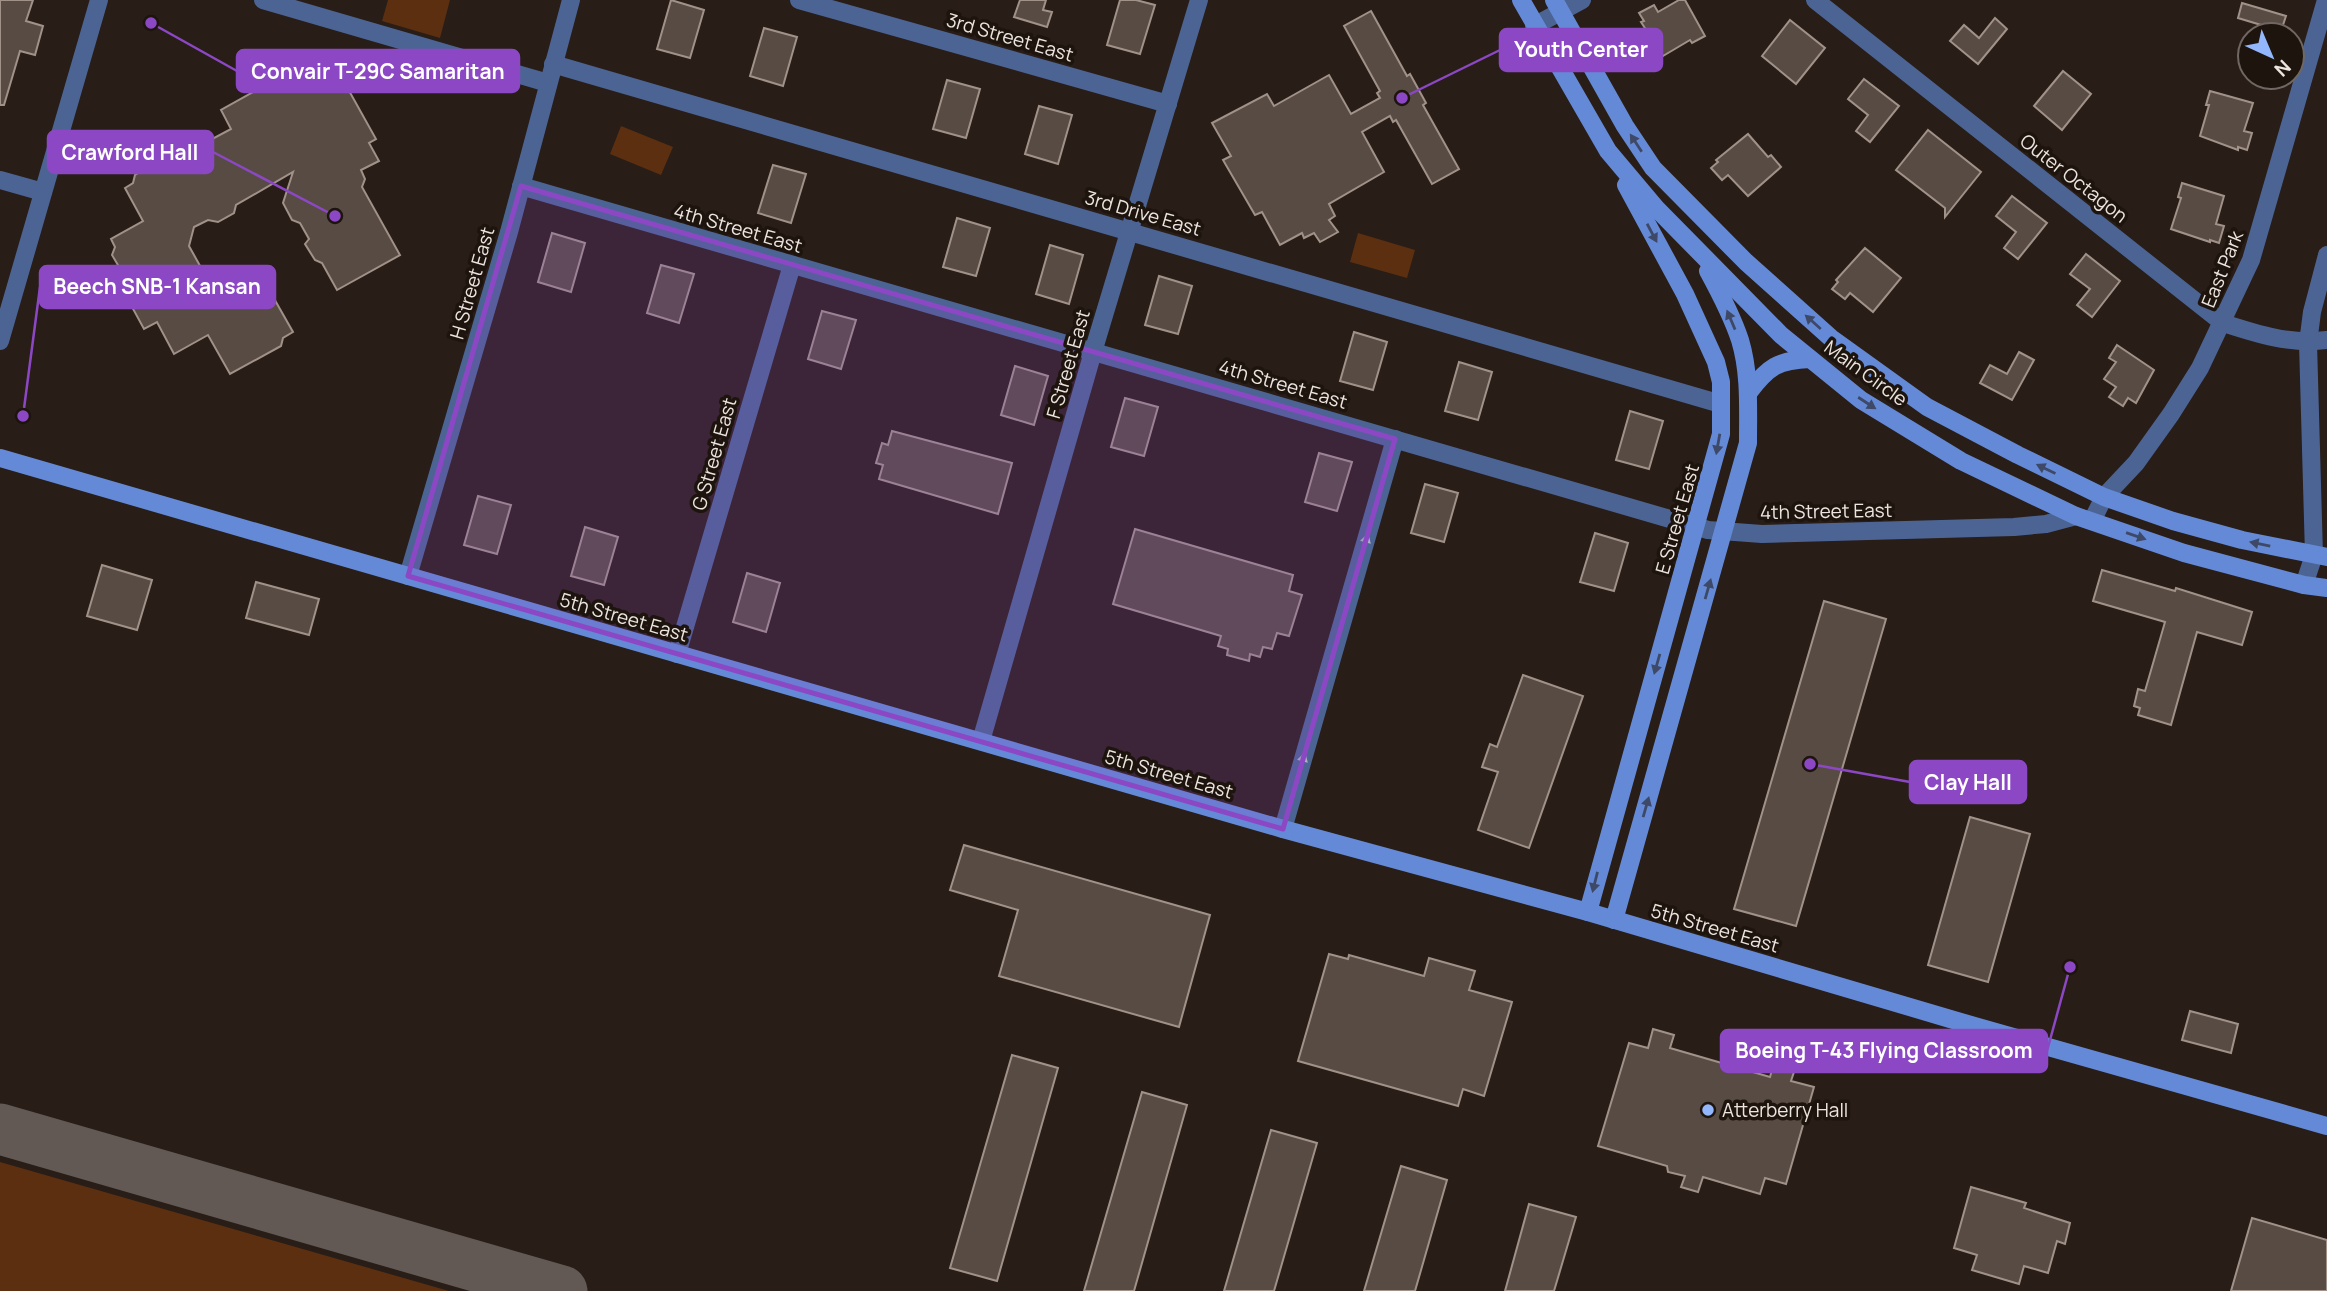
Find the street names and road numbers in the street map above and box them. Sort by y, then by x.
street label: 3rd Street East [944,6,1076,68]
street label: Outer Octagon [2015,128,2133,228]
street label: 3rd Drive East [1082,184,1204,242]
street label: 4th Street East [671,197,805,259]
street label: H Street East [444,224,500,342]
street label: East Park [2195,226,2249,311]
street label: F Street East [1040,307,1096,421]
street label: Main Circle [1819,334,1913,412]
street label: 4th Street East [1216,353,1350,415]
street label: G Street East [686,395,742,513]
street label: E Street East [1649,461,1705,577]
street label: 4th Street East [1760,497,1892,525]
street label: 5th Street East [557,586,691,648]
street label: 5th Street East [1102,743,1236,805]
street label: 5th Street East [1648,897,1782,959]

